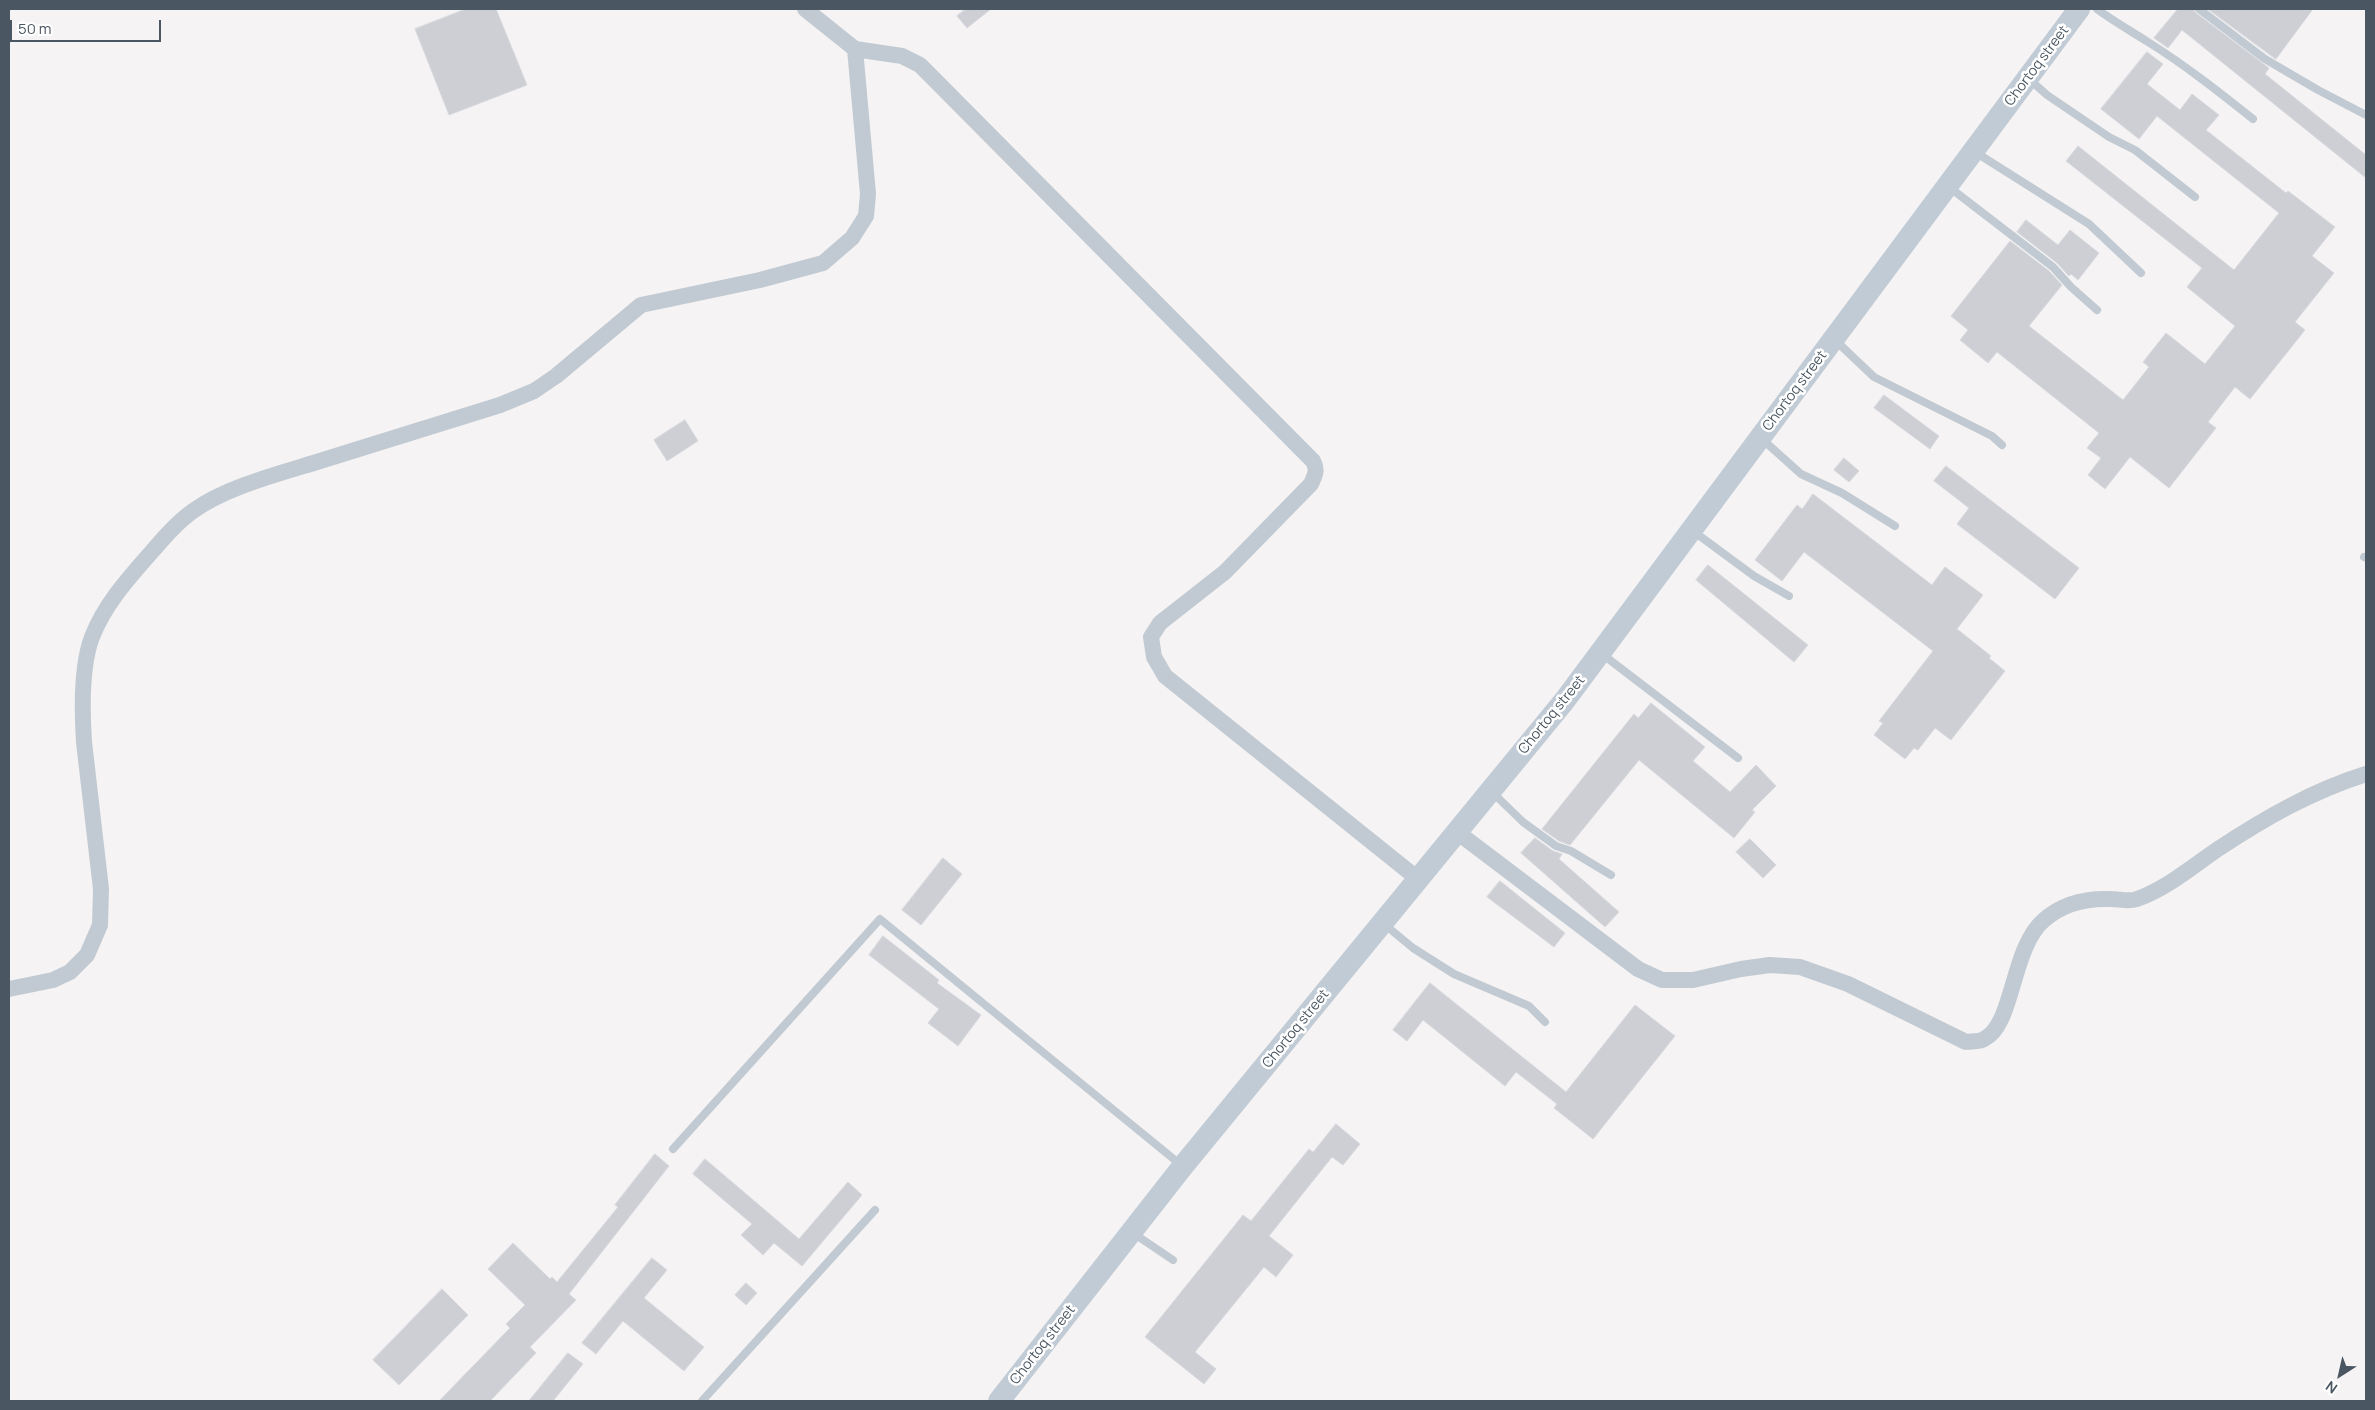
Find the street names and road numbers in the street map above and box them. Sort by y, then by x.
street label: Chortoq street [2001,23,2073,109]
street label: Chortoq street [1759,348,1831,434]
street label: Chortoq street [1515,672,1589,758]
street label: Chortoq street [1259,986,1333,1072]
street label: Chortoq street [1007,1302,1079,1388]

